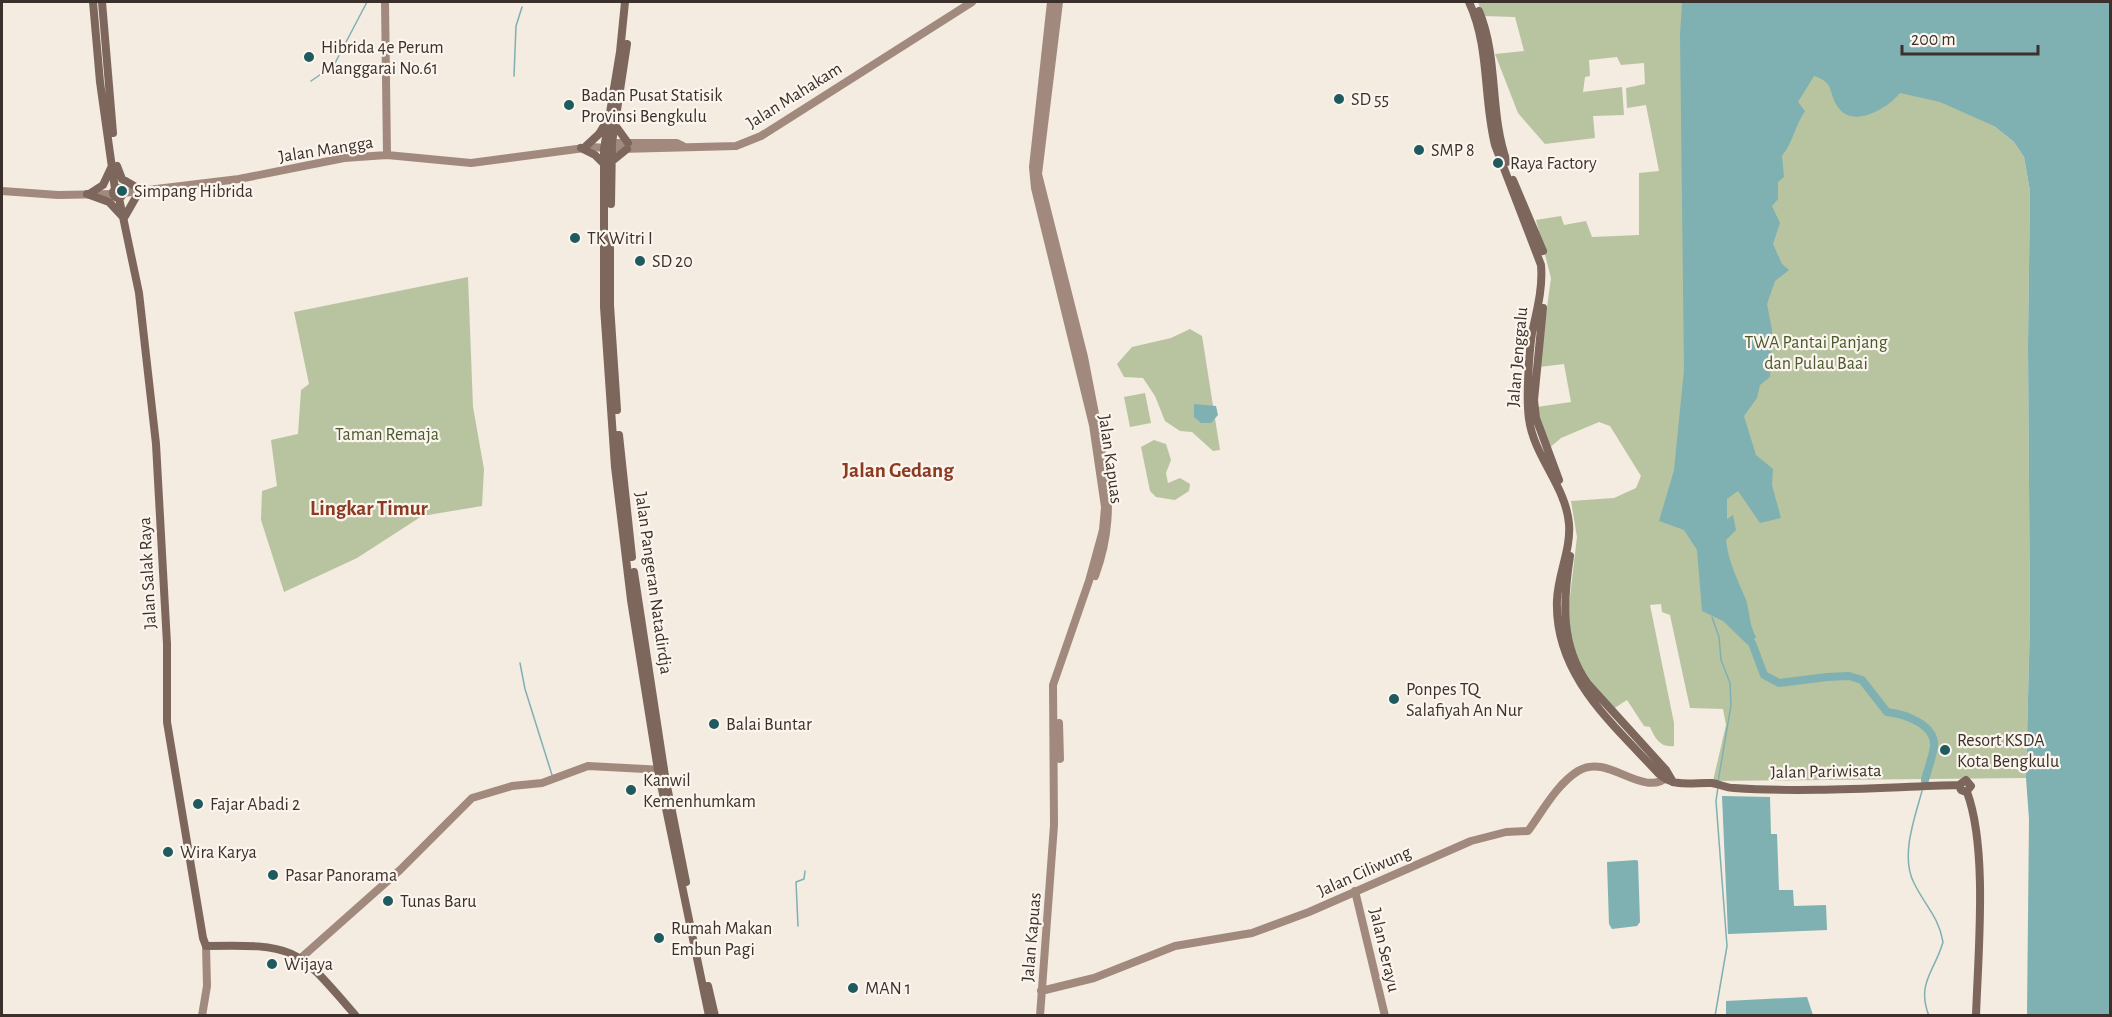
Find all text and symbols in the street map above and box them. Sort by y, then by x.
scale bar [1902,18,2038,56]
text: 200 m [1911,31,1956,49]
place label: Hibrida 4e Perum Manggarai No.61 [321,39,444,78]
marker: Hibrida 4e Perum Manggarai No.61 [302,50,316,64]
street label: Jalan Mahakam [744,59,845,132]
place label: Badan Pusat Statisik Provinsi Bengkulu [581,87,723,126]
place label: SD 55 [1351,91,1389,109]
marker: SD 55 [1332,92,1346,106]
marker: Badan Pusat Statisik Provinsi Bengkulu [562,98,576,112]
street label: Jalan Mangga [278,134,375,166]
place label: SMP 8 [1431,142,1475,160]
marker: SMP 8 [1412,143,1426,157]
place label: Raya Factory [1510,155,1597,173]
marker: Raya Factory [1491,156,1505,170]
place label: Simpang Hibrida [134,183,253,201]
marker: Simpang Hibrida [115,184,129,198]
place label: TK Witri I [587,230,653,248]
marker: TK Witri I [568,231,582,245]
place label: SD 20 [652,253,693,271]
marker: SD 20 [633,254,647,268]
street label: Jalan Jenggalu [1505,306,1531,408]
park label: TWA Pantai Panjang dan Pulau Baai [1745,334,1888,373]
street label: Jalan Kapuas [1095,413,1125,505]
park label: Taman Remaja [335,426,439,444]
district label: Jalan Gedang [842,460,954,481]
street label: Jalan Pangeran Natadirdja [631,491,675,675]
district label: Lingkar Timur [310,498,429,519]
street label: Jalan Salak Raya [136,516,160,629]
place label: Ponpes TQ Salafiyah An Nur [1406,681,1523,720]
marker: Ponpes TQ Salafiyah An Nur [1387,692,1401,706]
place label: Balai Buntar [726,716,812,734]
marker: Balai Buntar [707,717,721,731]
place label: Resort KSDA Kota Bengkulu [1957,732,2059,771]
marker: Resort KSDA Kota Bengkulu [1938,743,1952,757]
street label: Jalan Pariwisata [1770,762,1882,782]
place label: Kanwil Kemenhumkam [643,772,756,811]
marker: Kanwil Kemenhumkam [624,783,638,797]
place label: Fajar Abadi 2 [210,796,300,814]
marker: Fajar Abadi 2 [191,797,205,811]
street label: Jalan Ciliwung [1315,843,1414,900]
place label: Wira Karya [180,844,257,862]
marker: Wira Karya [161,845,175,859]
place label: Pasar Panorama [285,867,397,885]
marker: Pasar Panorama [266,868,280,882]
street label: Jalan Kapuas [1019,892,1045,983]
place label: Tunas Baru [400,893,477,911]
marker: Tunas Baru [381,894,395,908]
street label: Jalan Serayu [1366,907,1402,994]
place label: Rumah Makan Embun Pagi [671,920,772,959]
marker: Rumah Makan Embun Pagi [652,931,666,945]
place label: Wijaya [284,956,333,974]
marker: Wijaya [265,957,279,971]
place label: MAN 1 [865,980,911,998]
marker: MAN 1 [846,981,860,995]

